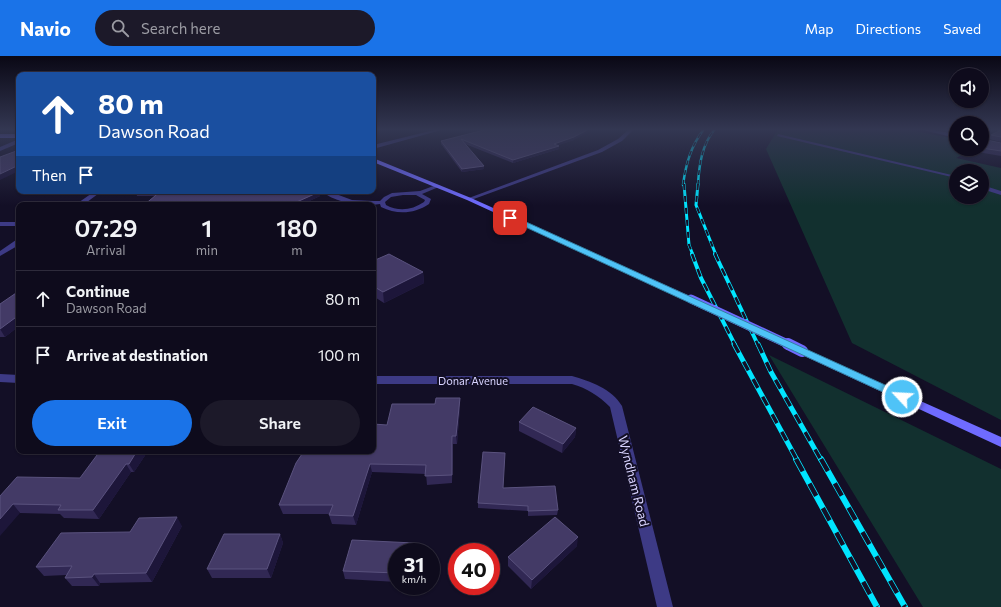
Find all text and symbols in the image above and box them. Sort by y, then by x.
search box [95,10,375,46]
text: Navio [20,17,71,40]
icon: search [109,17,131,39]
text: Search here [141,19,220,37]
text: Map [805,20,834,37]
text: Directions [856,20,921,37]
text: Saved [943,20,981,37]
map controls [949,68,989,204]
button: sound [949,68,989,108]
text: 80 m [98,86,164,120]
icon: ahead [32,88,84,140]
button: search [949,116,989,156]
text: Dawson Road [98,120,210,142]
icon: arrive [75,164,97,186]
button: layers [949,164,989,204]
text: Then [32,166,67,184]
pin [493,201,527,235]
icon: arrive [499,207,521,229]
text: 07:29 [74,213,137,242]
text: 1 [202,213,212,242]
text: 180 [276,213,318,242]
text: Arrival [86,242,126,258]
text: min [196,242,218,258]
text: m [291,242,303,258]
text: Continue [66,282,130,300]
icon: ahead [32,288,54,310]
text: 80 m [325,290,360,308]
text: Dawson Road [66,300,147,316]
icon: arrive [32,344,54,366]
text: Arrive at destination [66,346,208,364]
text: 100 m [318,346,360,364]
street label: Donar Avenue [438,374,508,387]
position arrow [881,376,923,418]
button: Exit [32,400,192,446]
button: Share [200,400,360,446]
street label: Wyndham Road [615,434,653,528]
speed limit sign: 40 [448,543,500,595]
text: 31 [404,552,424,576]
text: km/h [402,573,426,585]

